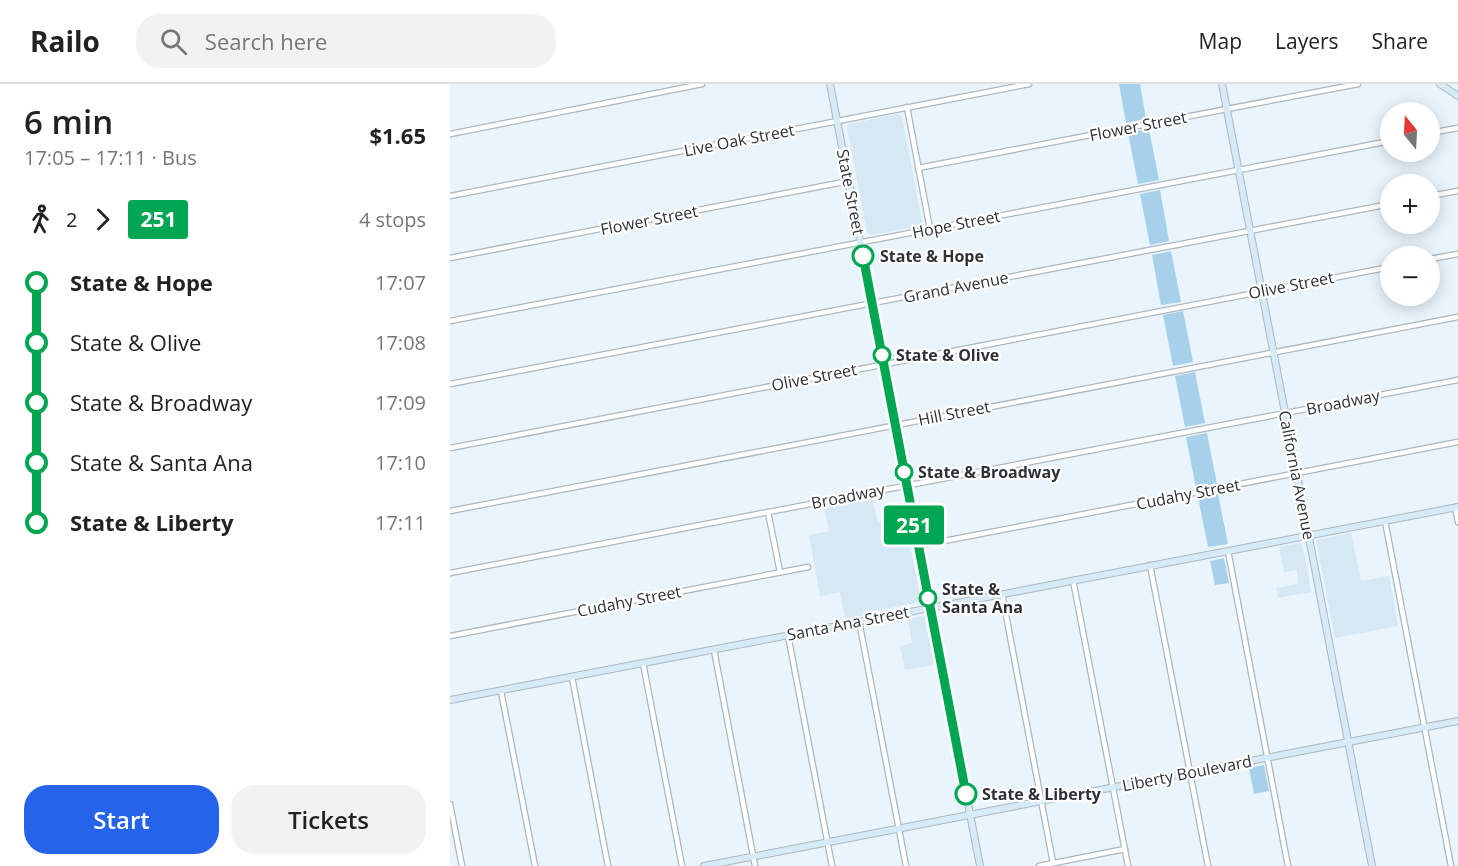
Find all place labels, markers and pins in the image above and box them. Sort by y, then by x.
marker: State & Hope [852,245,874,267]
place label: State & Hope [880,245,984,267]
place label: State & Olive [896,344,999,366]
marker: State & Olive [873,346,891,364]
place label: State & Broadway [918,461,1061,483]
marker: State & Broadway [895,463,913,481]
place label: State & Santa Ana [942,578,1023,618]
marker: State & Santa Ana [919,589,937,607]
marker: State & Liberty [955,783,977,805]
place label: State & Liberty [982,783,1102,805]

